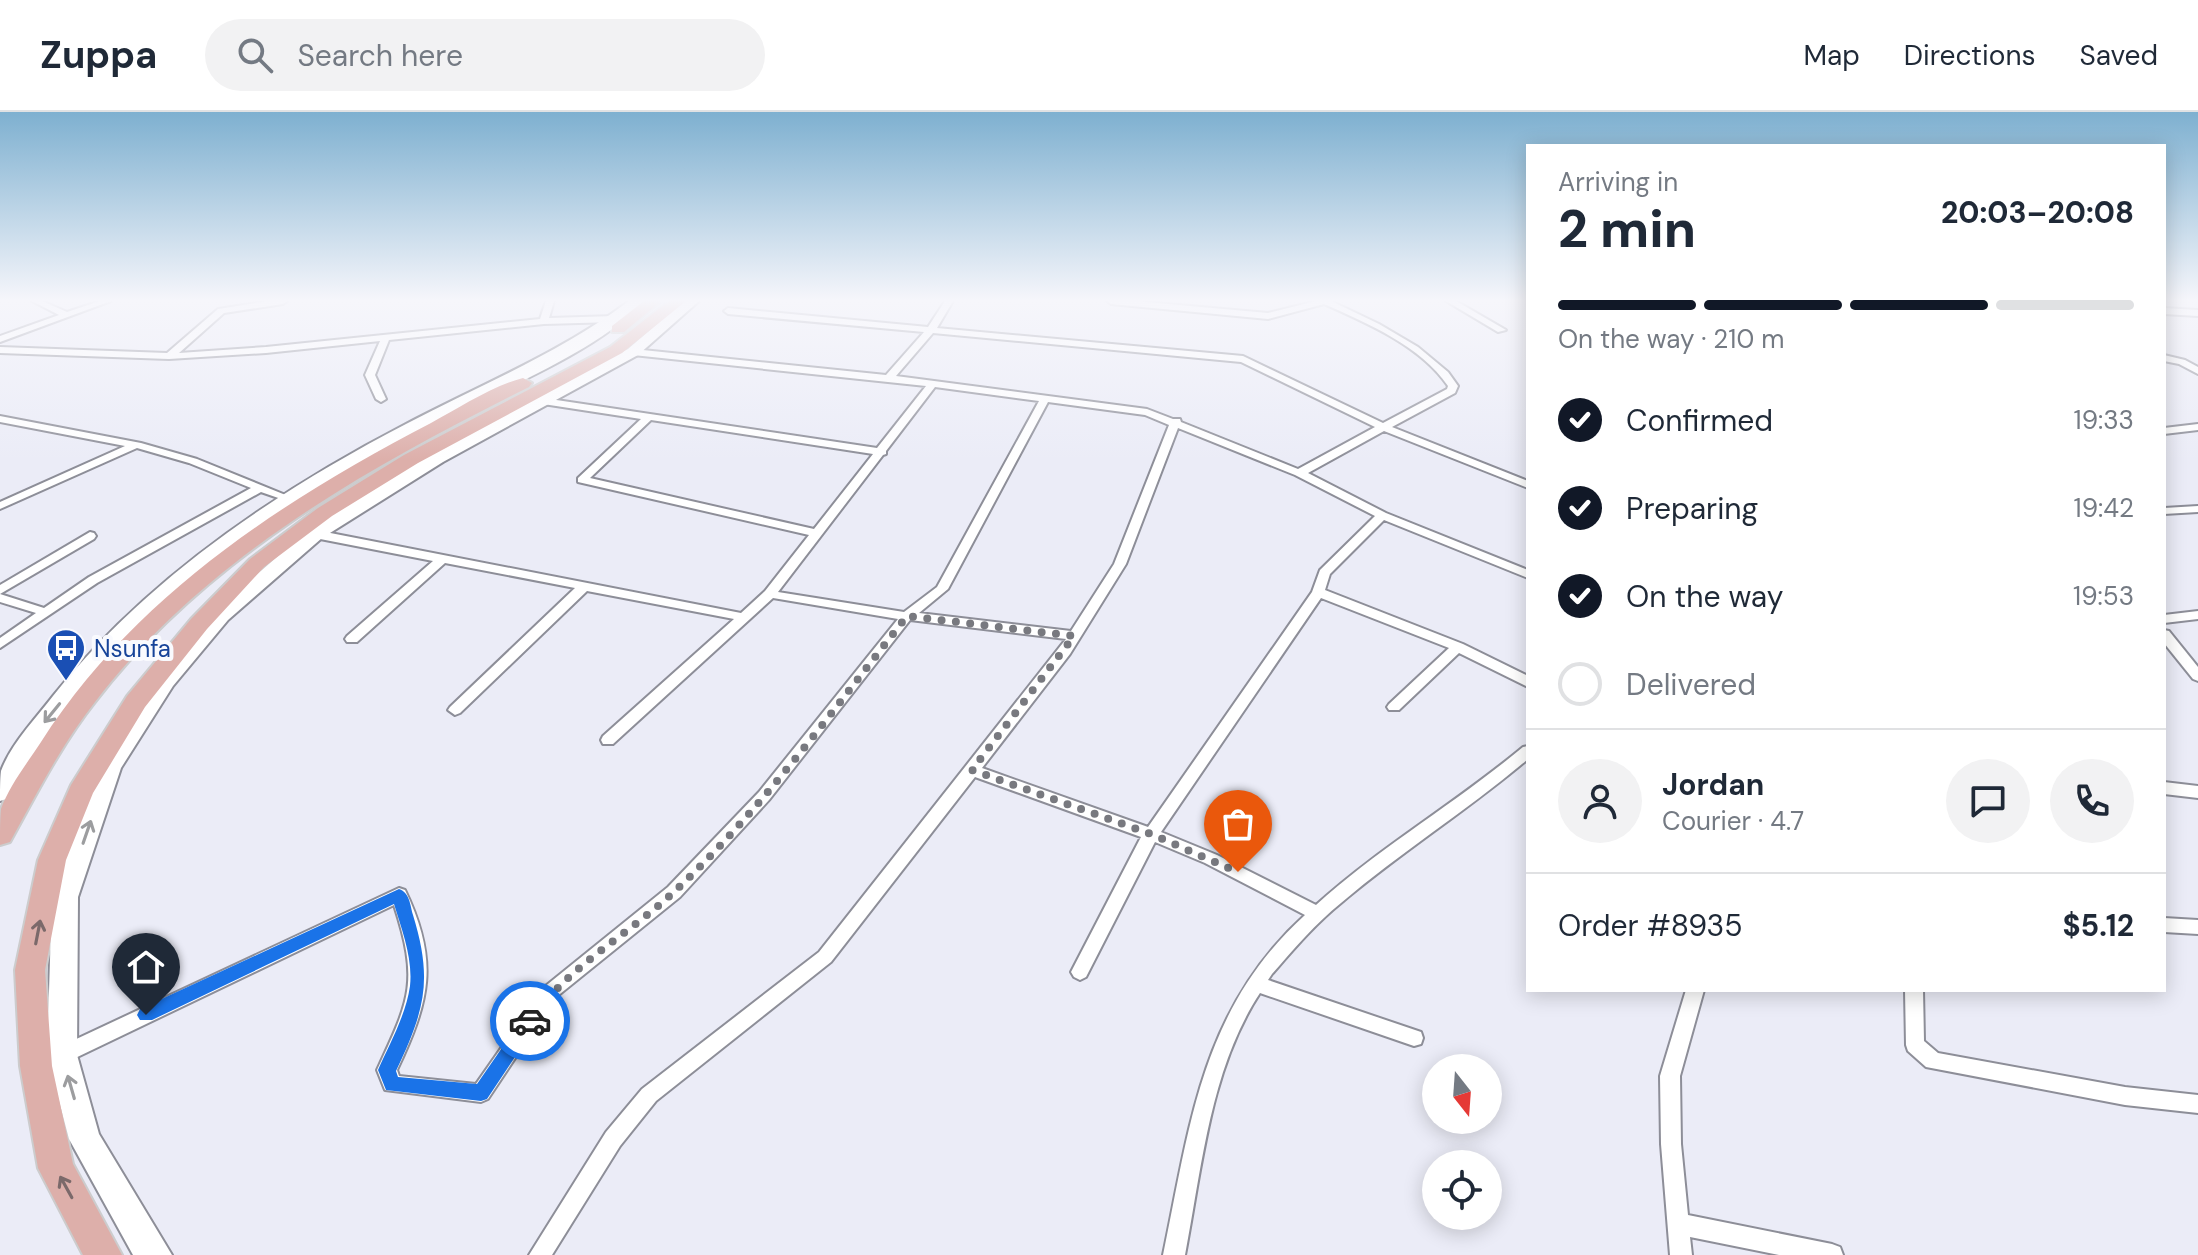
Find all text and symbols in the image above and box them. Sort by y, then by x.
search box [205,19,765,91]
text: Zuppa [40,30,157,80]
icon: search [233,33,277,77]
text: Search here [297,36,463,75]
text: Map [1803,37,1860,74]
text: Directions [1904,37,2036,74]
text: Saved [2080,37,2158,74]
text: Arriving in [1558,165,1678,199]
text: 20:03–20:08 [1941,193,2134,232]
text: 2 min [1558,195,1696,263]
text: On the way · 210 m [1558,322,1784,356]
icon: check [1558,398,1602,442]
text: Confirmed [1626,401,1773,440]
text: 19:33 [2074,403,2134,437]
icon: check [1558,486,1602,530]
text: Preparing [1626,489,1758,528]
text: 19:42 [2074,491,2134,525]
icon: check [1558,574,1602,618]
text: On the way [1626,577,1783,616]
text: 19:53 [2073,579,2134,613]
bus stop icon: Nsunfa [45,627,87,682]
place label: Nsunfa [94,633,171,664]
text: Delivered [1626,665,1756,704]
one-way arrow [43,702,61,722]
button: person [1558,759,1642,843]
button: chat [1946,759,2030,843]
button: phone [2050,759,2134,843]
text: Jordan [1662,765,1764,804]
pin [1204,790,1272,872]
icon: bag [1216,802,1260,846]
text: Courier · 4.7 [1662,804,1804,838]
one-way arrow [80,819,95,844]
text: Order #8935 [1558,906,1743,945]
text: $5.12 [2062,906,2134,945]
one-way arrow [31,920,46,945]
pin [112,933,180,1015]
icon: home [124,945,168,989]
courier [490,981,570,1061]
icon: car [508,999,552,1043]
north arrow [1422,1054,1502,1134]
map controls [1422,1054,1502,1230]
one-way arrow [62,1074,77,1100]
button: locate [1422,1150,1502,1230]
one-way arrow [58,1175,73,1199]

